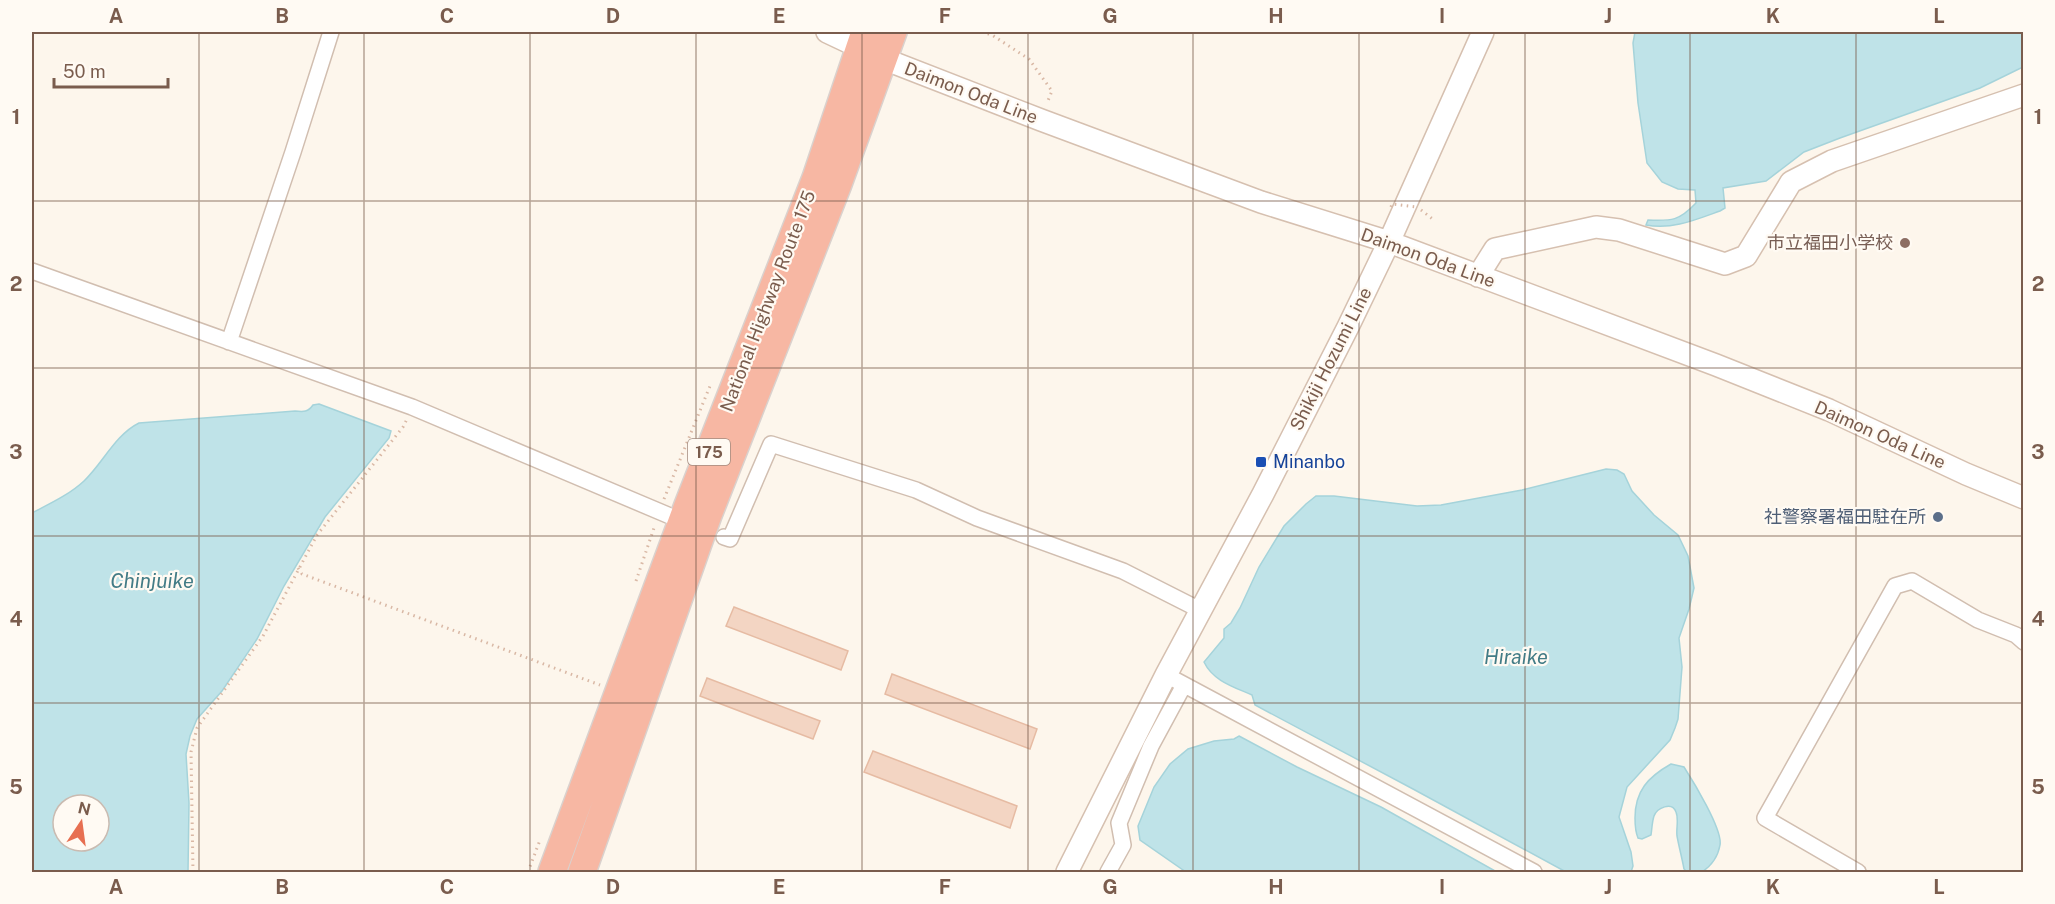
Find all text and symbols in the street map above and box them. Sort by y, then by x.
text: A [109,4,123,28]
text: B [275,4,289,28]
text: C [440,4,454,28]
text: D [606,4,620,28]
text: E [773,4,785,28]
text: F [939,4,951,28]
text: G [1102,4,1118,28]
text: H [1268,4,1284,28]
text: I [1439,4,1445,28]
text: J [1604,4,1612,28]
text: K [1766,4,1780,28]
text: L [1933,4,1945,28]
scale bar [54,51,168,89]
street label: Daimon Oda Line [901,57,1041,128]
text: 50 m [63,61,106,82]
text: 1 [12,105,20,129]
text: 1 [2034,105,2042,129]
street label: National Highway Route 175 [716,187,819,414]
street label: Daimon Oda Line [1358,224,1498,292]
place label: 市立福田小学校 [1767,232,1893,253]
marker: 市立福田小学校 [1898,236,1912,250]
text: 2 [10,272,22,296]
text: 2 [2032,272,2044,296]
street label: Shikiji Hozumi Line [1285,284,1376,434]
street label: Daimon Oda Line [1811,396,1949,473]
road number: 175 [688,439,730,465]
text: 3 [9,440,23,464]
text: 3 [2031,440,2045,464]
place label: Minanbo [1273,451,1345,472]
marker: Minanbo [1254,455,1268,469]
place label: 社警察署福田駐在所 [1764,506,1926,527]
marker: 社警察署福田駐在所 [1931,510,1945,524]
water label: Chinjuike [110,569,194,593]
text: 4 [9,607,23,631]
text: 4 [2031,607,2045,631]
water label: Hiraike [1484,645,1548,669]
text: 5 [9,775,23,799]
text: 5 [2031,775,2045,799]
north arrow [51,793,111,853]
text: N [76,798,92,820]
text: A [109,875,123,899]
text: B [275,875,289,899]
text: C [440,875,454,899]
text: D [606,875,620,899]
text: E [773,875,785,899]
text: F [939,875,951,899]
text: G [1102,875,1118,899]
text: H [1268,875,1284,899]
text: I [1439,875,1445,899]
text: J [1604,875,1612,899]
text: K [1766,875,1780,899]
text: L [1933,875,1945,899]

